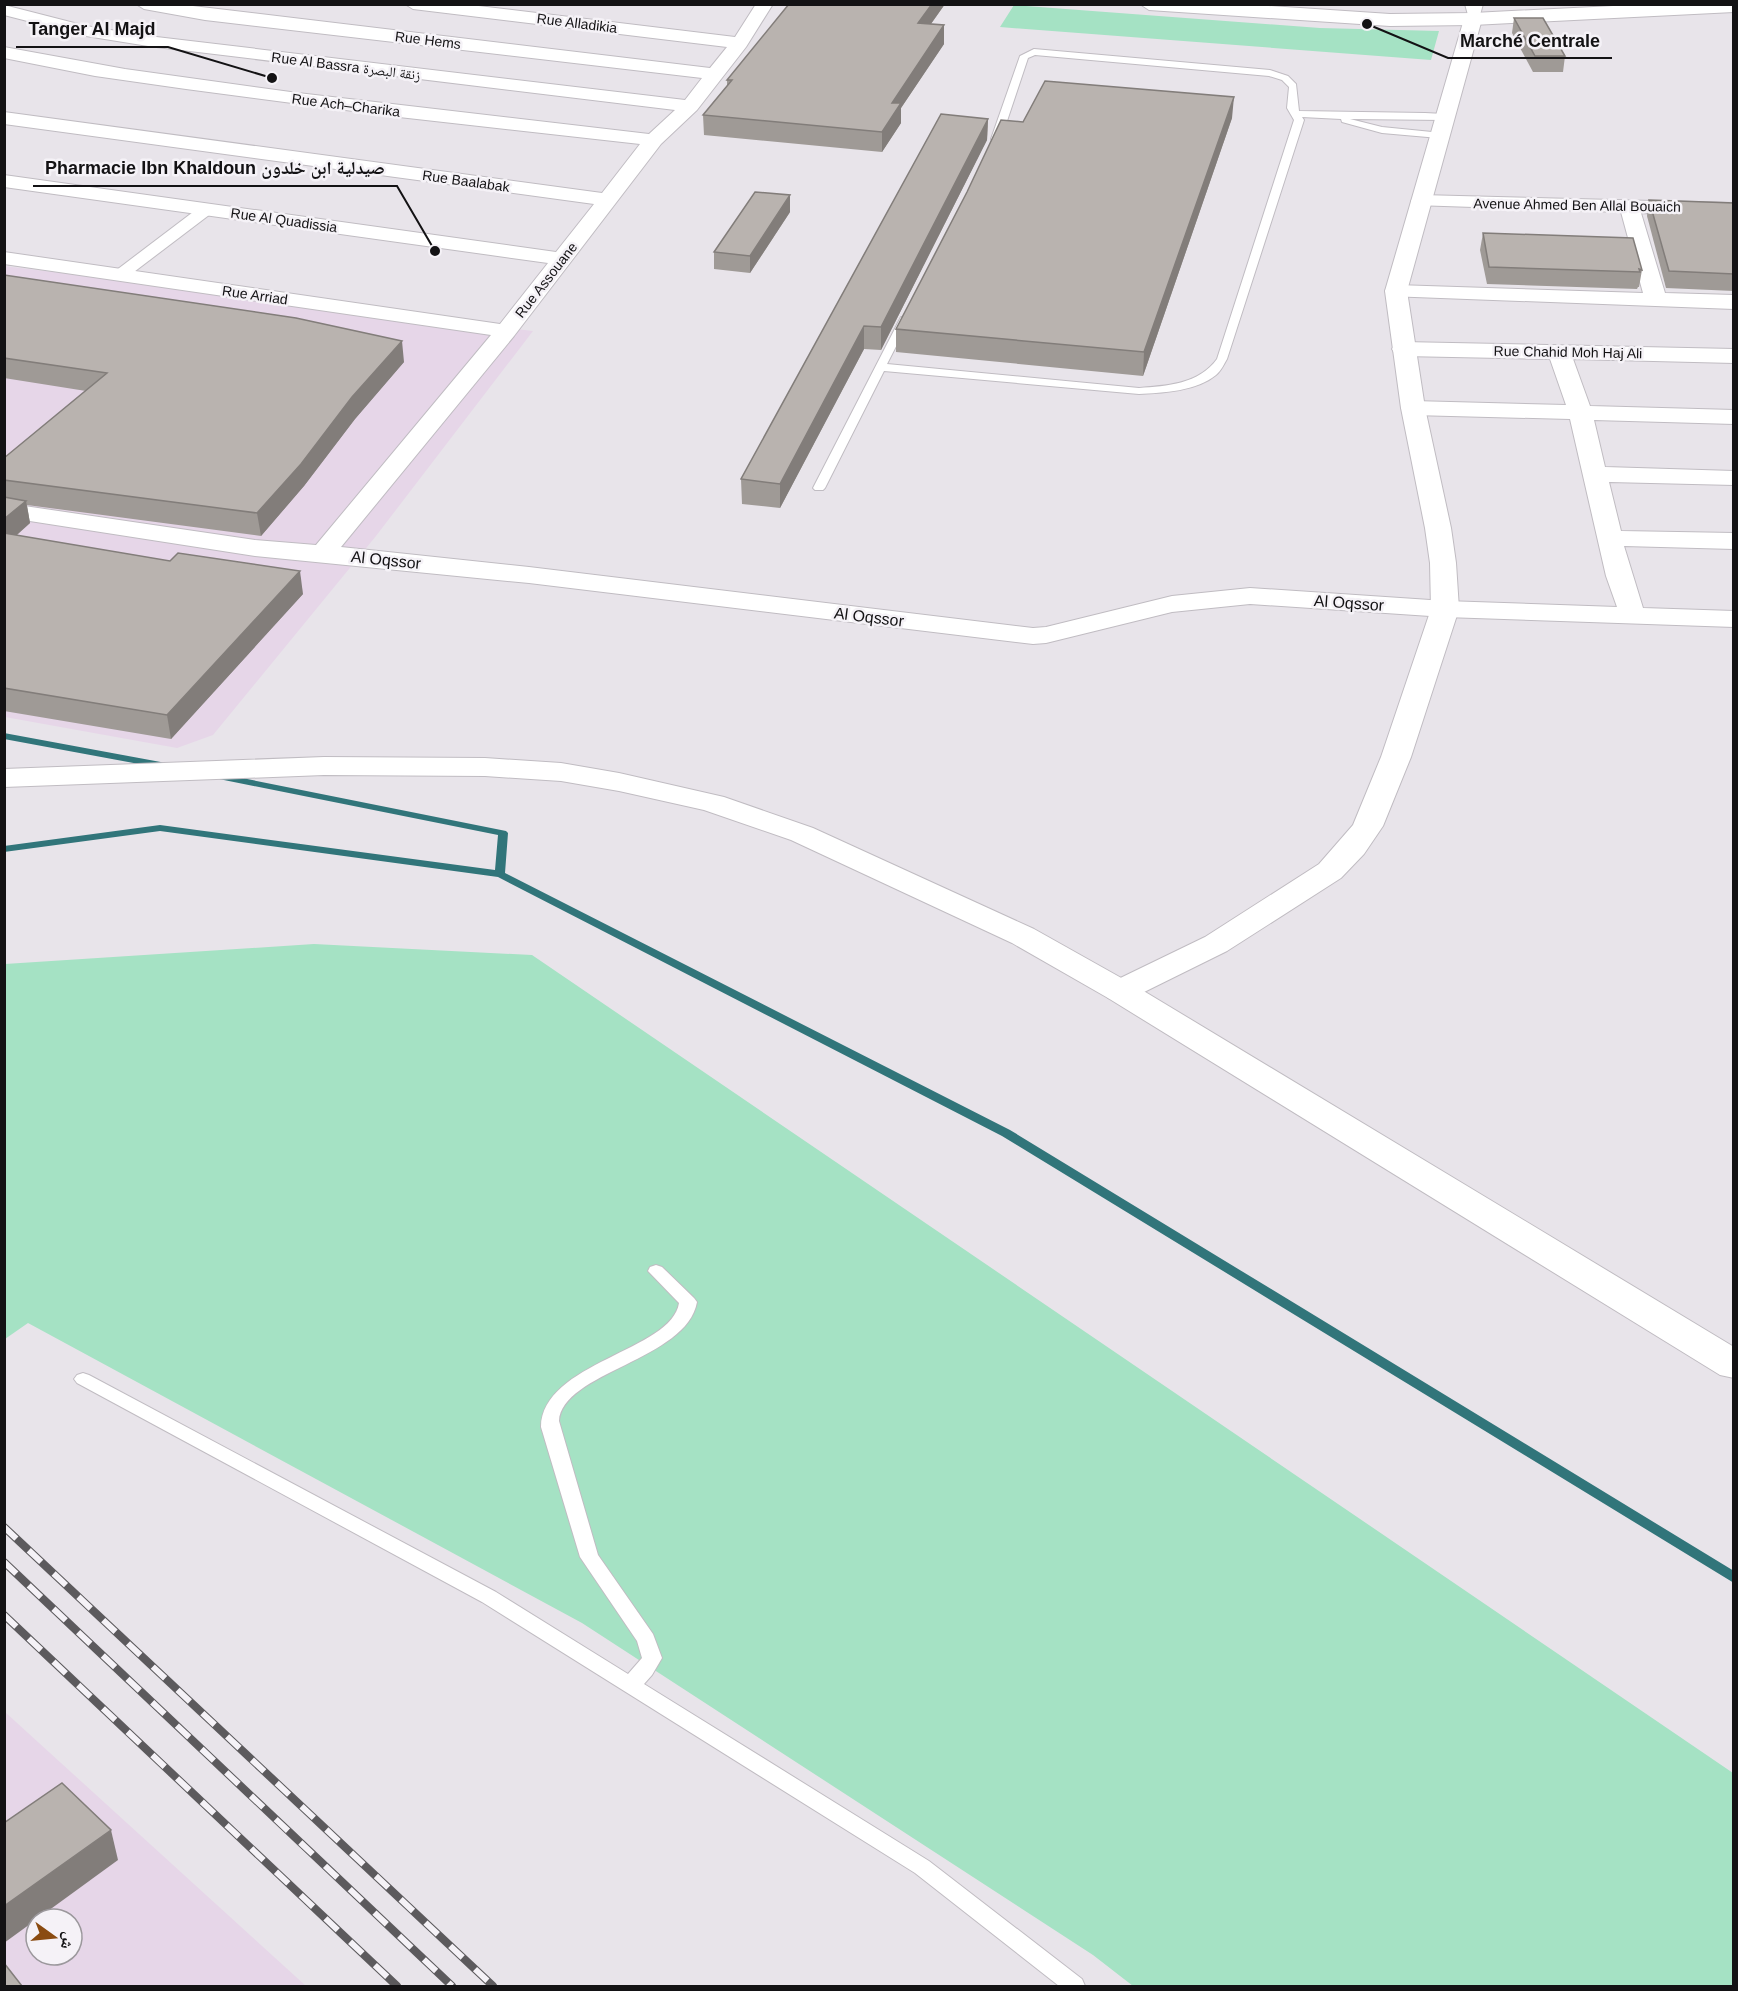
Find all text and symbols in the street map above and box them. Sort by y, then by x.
street label: Rue Alladikia [536,10,618,36]
callout: Tanger Al Majd [16,11,168,47]
text: Tanger Al Majd [28,19,156,39]
callout: Marché Centrale [1448,22,1612,58]
street label: Rue Hems [394,28,462,52]
text: Marché Centrale [1460,31,1600,51]
street label: Rue Al Bassra زنقة البصرة [270,49,421,84]
street label: Rue Ach–Charika [291,90,401,120]
callout: Pharmacie Ibn Khaldoun صيدلية ابن خلدون [33,150,397,186]
text: Pharmacie Ibn Khaldoun صيدلية ابن خلدون [45,158,385,179]
street label: Rue Baalabak [421,167,512,195]
street label: Avenue Ahmed Ben Allal Bouaich [1473,195,1681,215]
street label: Rue Al Quadissia [230,205,338,235]
street label: Rue Assouane [512,239,580,321]
street label: Rue Arriad [221,282,289,308]
street label: Rue Chahid Moh Haj Ali [1494,343,1642,361]
street label: Al Oqssor [350,548,422,572]
street label: Al Oqssor [1313,592,1385,614]
street label: Al Oqssor [833,604,906,630]
north arrow [24,1907,84,1967]
text: ش [57,1930,78,1951]

